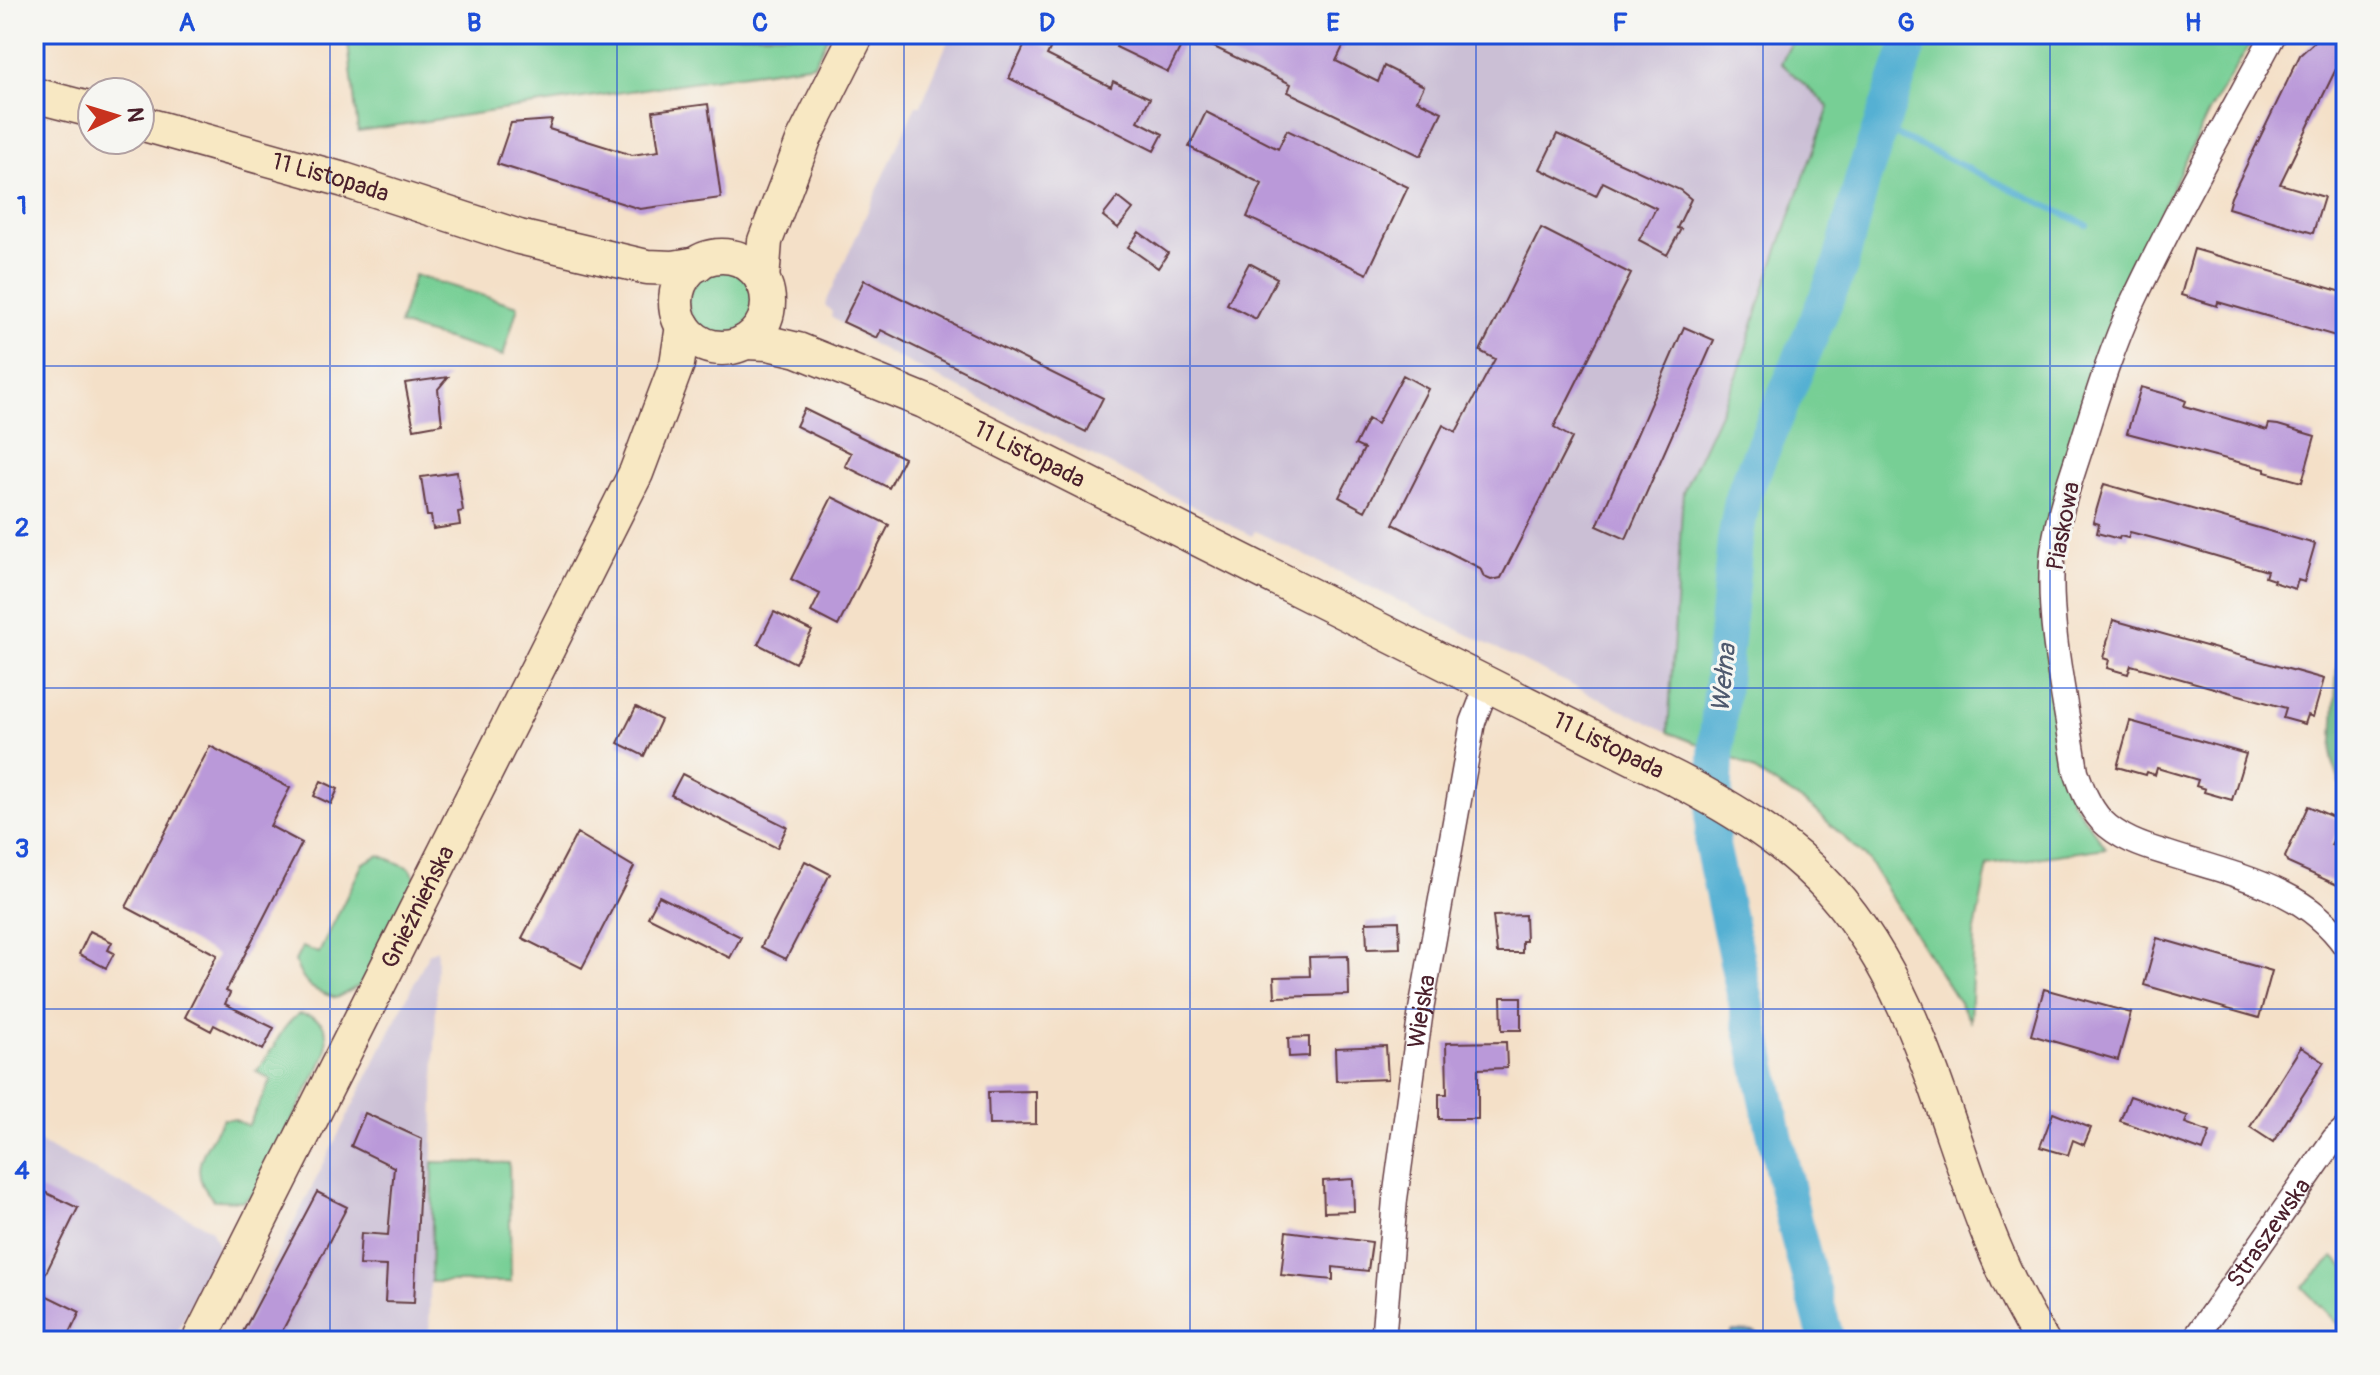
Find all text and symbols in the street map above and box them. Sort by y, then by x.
text: A [179,7,196,39]
text: B [467,7,481,39]
text: C [752,7,768,39]
text: D [1039,7,1055,39]
text: E [1326,7,1340,39]
text: F [1612,7,1628,39]
text: G [1897,7,1915,39]
text: H [2185,7,2201,39]
north arrow [76,76,156,156]
text: N [120,106,149,123]
street label: 11 Listopada [268,147,393,209]
text: 1 [17,190,27,222]
street label: 11 Listopada [969,414,1090,495]
street label: Piaskowa [2041,479,2086,573]
text: 2 [15,512,29,544]
water label: Wełna [1705,641,1744,714]
street label: 11 Listopada [1548,705,1669,786]
text: 3 [15,833,29,865]
street label: Gnieźnieńska [375,841,461,973]
street label: Wiejska [1402,972,1442,1050]
text: 4 [14,1155,30,1187]
street label: Straszewska [2221,1173,2317,1293]

